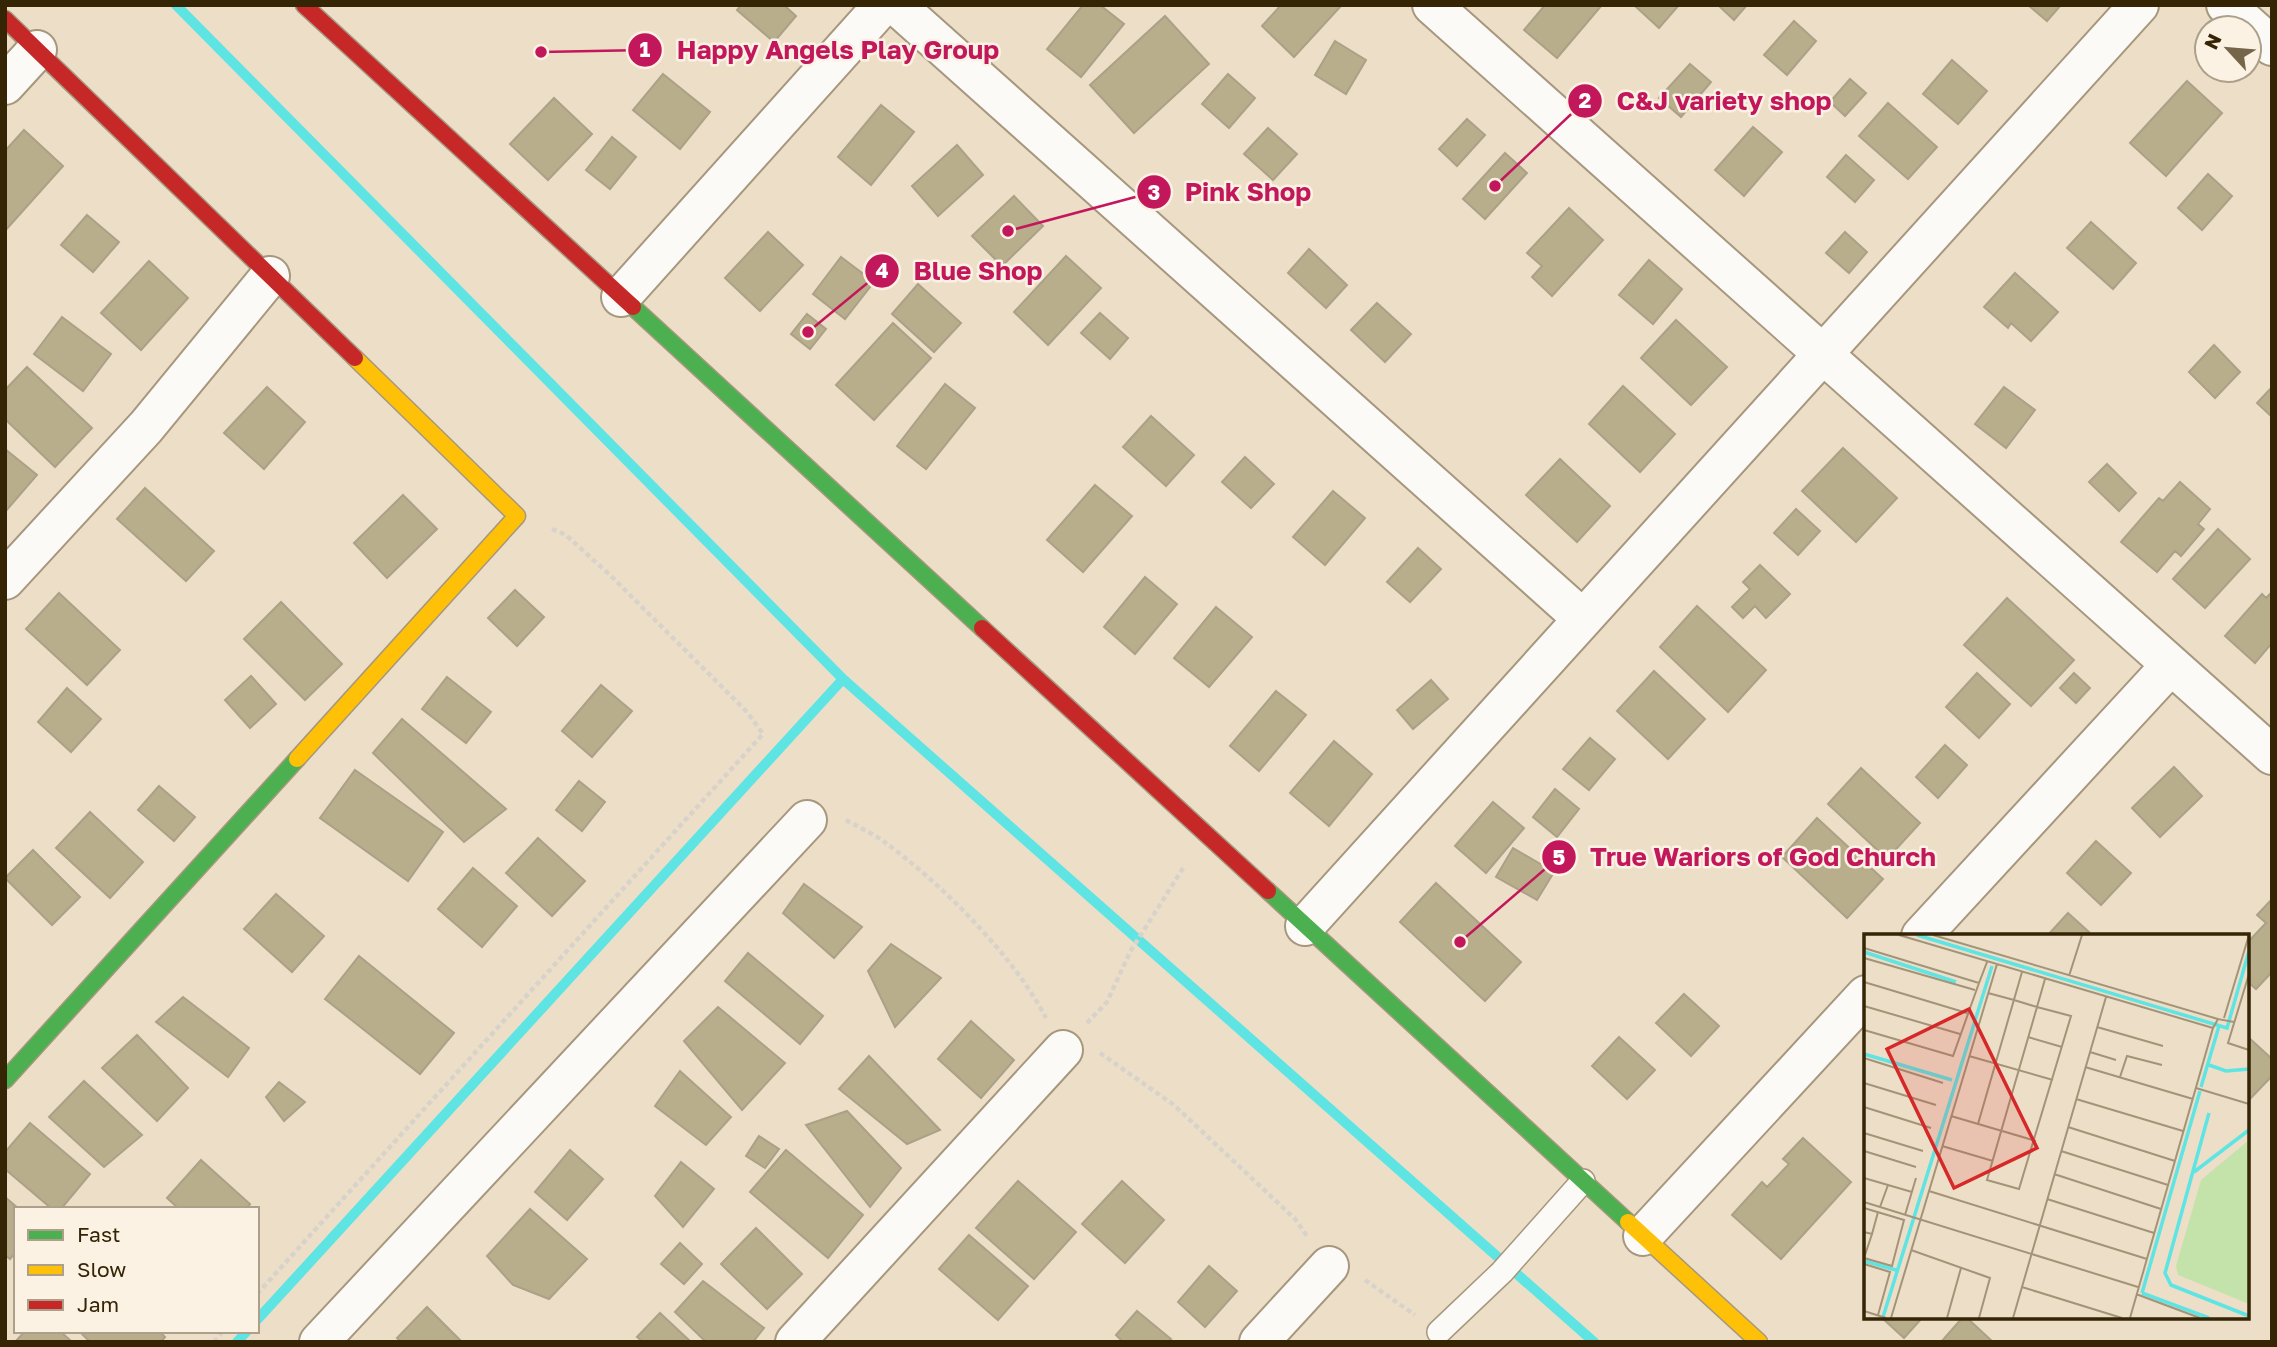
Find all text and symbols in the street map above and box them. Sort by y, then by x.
north arrow [2193,14,2263,84]
callout: Happy Angels Play Group [628,26,1013,73]
text: N [2199,30,2226,53]
text: Happy Angels Play Group [677,34,999,65]
text: 1 [640,36,651,62]
callout: C&J variety shop [1568,78,1846,125]
text: C&J variety shop [1616,85,1832,116]
text: 2 [1579,87,1592,113]
callout: Pink Shop [1136,169,1326,216]
text: Pink Shop [1185,176,1311,207]
text: 3 [1148,179,1160,205]
callout: Blue Shop [864,247,1057,294]
text: Blue Shop [913,255,1043,286]
text: 4 [875,257,889,283]
callout: True Wariors of God Church [1541,834,1950,881]
text: True Wariors of God Church [1590,841,1936,872]
text: 5 [1553,844,1566,870]
inset map [1864,934,2249,1319]
legend [14,1207,259,1333]
text: Fast [77,1221,120,1247]
text: Slow [77,1256,126,1282]
text: Jam [77,1291,119,1317]

